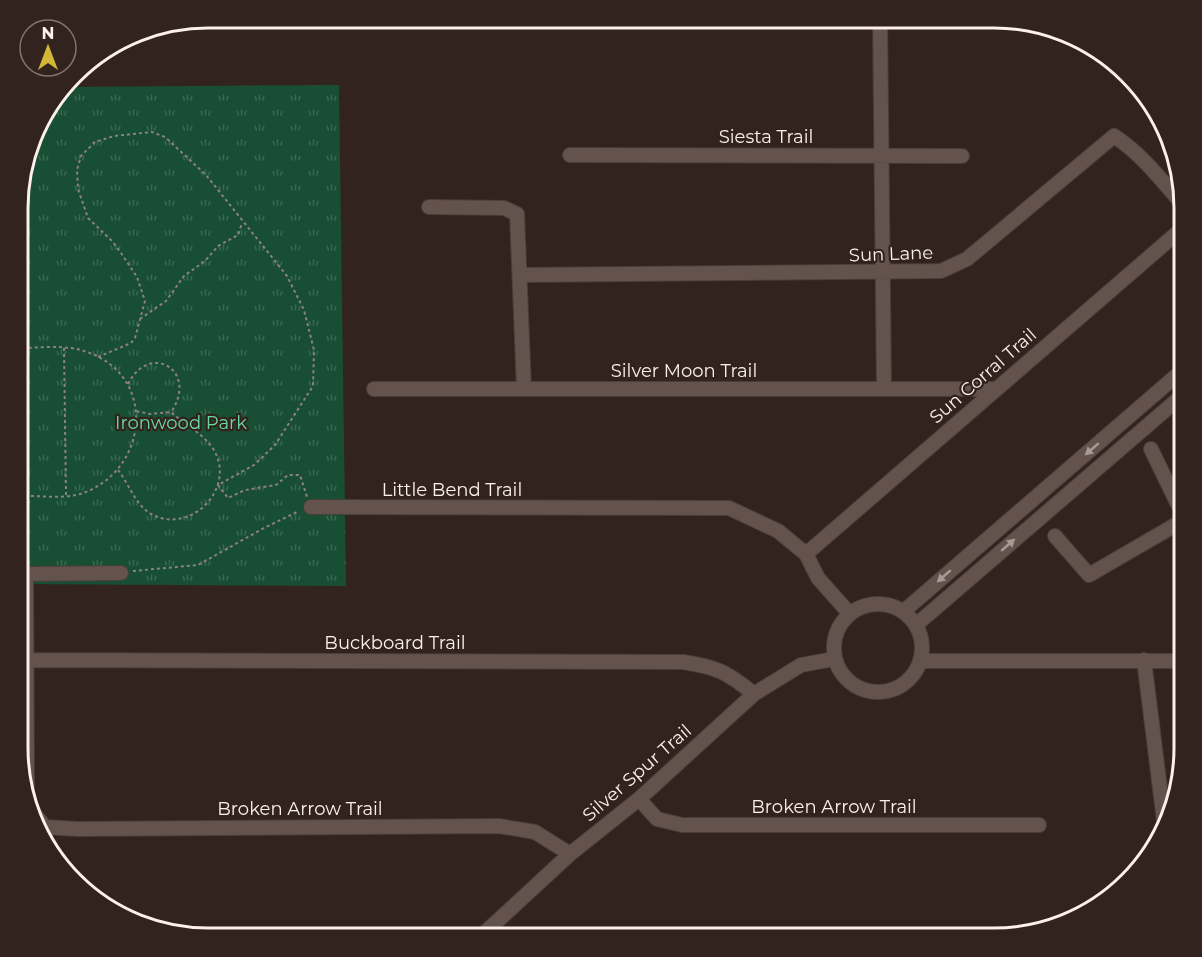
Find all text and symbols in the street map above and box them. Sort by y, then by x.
north arrow [18,18,78,78]
text: N [42,24,54,43]
street label: Siesta Trail [719,126,813,148]
street label: Sun Lane [848,242,934,266]
street label: Sun Corral Trail [925,324,1041,428]
street label: Silver Moon Trail [611,360,757,382]
park label: Ironwood Park [115,412,247,434]
one-way arrow [1085,442,1100,455]
street label: Little Bend Trail [382,479,522,501]
one-way arrow [1000,539,1016,552]
one-way arrow [937,569,952,582]
street label: Buckboard Trail [324,632,466,654]
street label: Silver Spur Trail [578,720,696,826]
street label: Broken Arrow Trail [751,796,917,818]
street label: Broken Arrow Trail [217,798,383,820]

